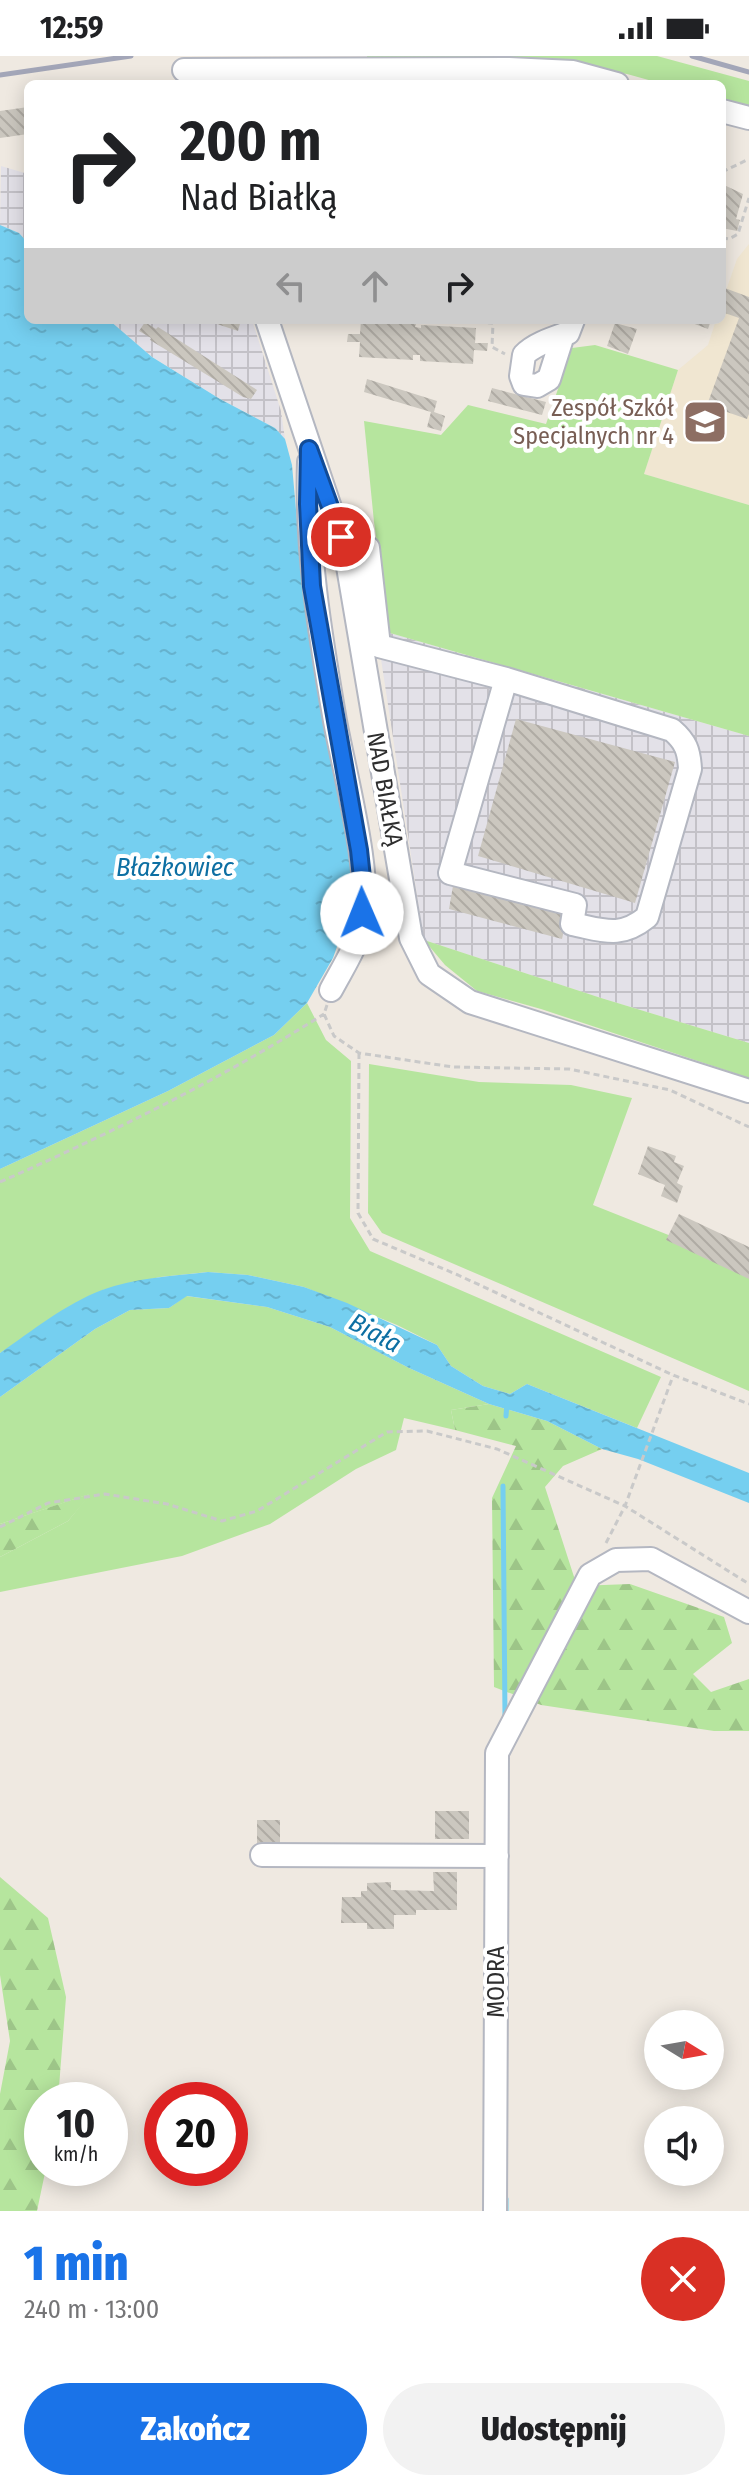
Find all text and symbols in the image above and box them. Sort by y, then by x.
text: 12:59 [40,10,103,46]
text: 200 m [180,108,321,175]
icon: right [48,112,152,216]
text: Nad Białką [180,176,338,220]
icon: left [269,264,313,308]
icon: ahead [353,264,397,308]
icon: right [437,264,481,308]
place label: Zespół Szkół Specjalnych nr 4 [513,394,674,450]
school or university icon: Zespół Szkół Specjalnych nr 4 [681,398,729,446]
pin [307,503,375,571]
icon: arrive [319,515,363,559]
street label: NAD BIAŁKĄ [361,730,409,849]
water label: Błażkowiec [116,852,235,883]
position arrow [320,871,404,955]
water label: Biała [344,1306,406,1360]
street label: MODRA [482,1946,510,2018]
north arrow [644,2010,724,2090]
map controls [644,2010,724,2186]
speed limit sign: 20 [144,2082,248,2186]
text: 10 [57,2100,95,2148]
button: sound [644,2106,724,2186]
text: km/h [54,2142,98,2166]
text: 1 min [24,2235,128,2293]
button: close [641,2237,725,2321]
text: 240 m · 13:00 [24,2294,159,2325]
button: Zakończ [24,2383,367,2475]
button: Udostępnij [383,2383,725,2475]

